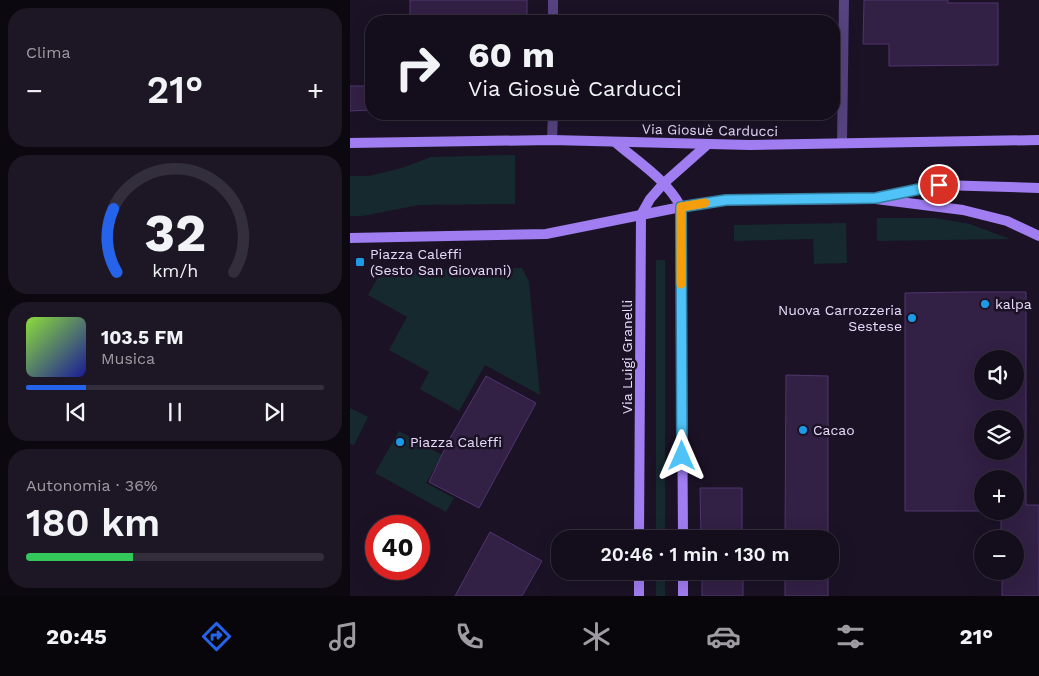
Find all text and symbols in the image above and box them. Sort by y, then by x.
text: 60 m [468,34,555,76]
icon: right [385,35,450,100]
text: Clima [26,43,70,62]
text: 21° [147,68,203,112]
text: − [26,74,43,107]
text: + [307,74,324,107]
text: Via Giosuè Carducci [468,76,682,101]
street label: Via Giosuè Carducci [642,121,778,139]
pin [918,164,960,206]
icon: arrive [925,171,953,199]
text: 32 [144,203,206,264]
place label: Piazza Caleffi (Sesto San Giovanni) [370,246,512,278]
marker: Piazza Caleffi (Sesto San Giovanni) [354,256,366,268]
text: km/h [152,260,198,281]
place label: kalpa [995,296,1032,312]
marker: kalpa [979,298,991,310]
street label: Via Luigi Granelli [619,300,635,414]
place label: Nuova Carrozzeria Sestese [778,302,902,334]
marker: Nuova Carrozzeria Sestese [906,312,918,324]
text: 103.5 FM [101,326,183,349]
text: Musica [101,349,155,368]
map controls [974,350,1024,580]
button: sound [974,350,1024,400]
icon: previous [62,398,90,426]
icon: pause [161,398,189,426]
icon: next [260,398,288,426]
button: layers [974,410,1024,460]
place label: Cacao [813,422,855,438]
marker: Cacao [797,424,809,436]
position arrow [655,429,707,481]
place label: Piazza Caleffi [410,434,502,450]
marker: Piazza Caleffi [394,436,406,448]
button: + [974,470,1024,520]
text: Autonomia · 36% [26,476,158,495]
text: 180 km [26,501,160,545]
speed limit sign: 40 [365,515,430,580]
button: − [974,530,1024,580]
text: 20:46 · 1 min · 130 m [601,543,789,566]
icon: directions [199,619,234,654]
icon: music [326,619,361,654]
icon: phone [452,619,487,654]
icon: climate [579,619,614,654]
icon: car [706,619,741,654]
icon: filters [833,619,868,654]
text: 20:45 [46,624,107,649]
text: 21° [960,624,993,649]

